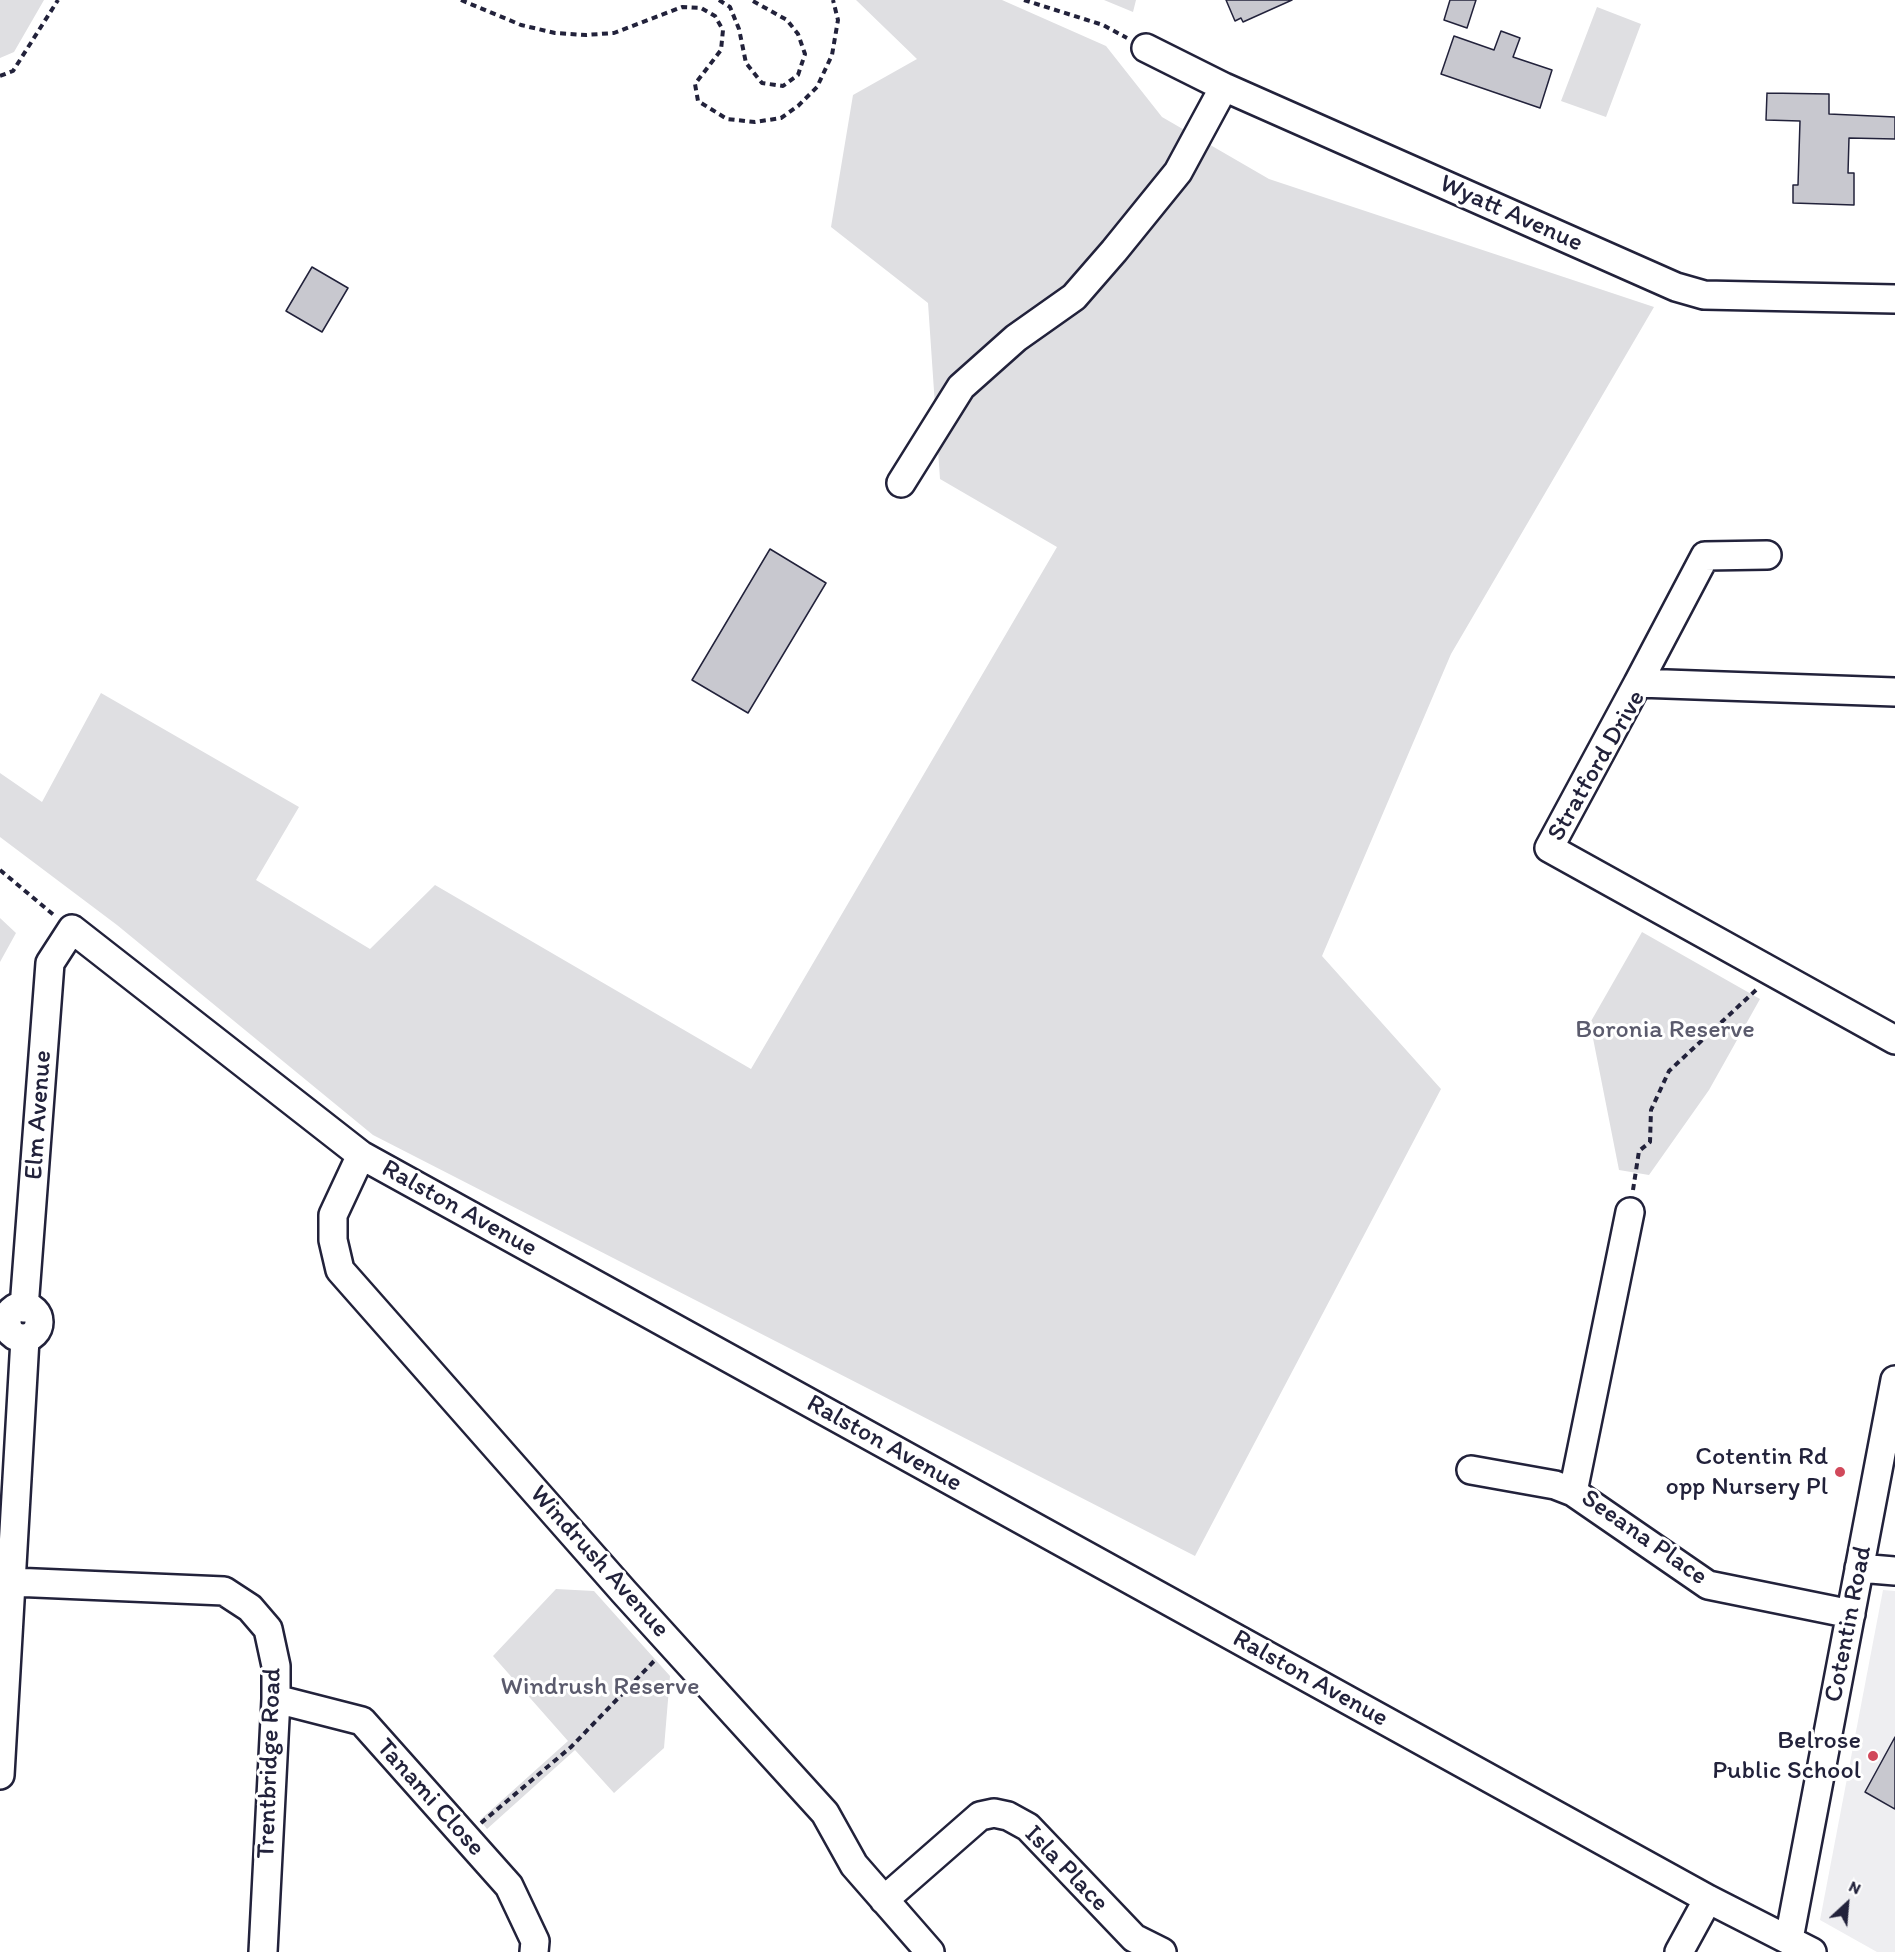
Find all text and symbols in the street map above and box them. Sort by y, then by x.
street label: Wyatt Avenue [1435,169,1587,259]
street label: Stratford Drive [1541,685,1653,847]
park label: Boronia Reserve [1575,1014,1755,1046]
street label: Elm Avenue [19,1049,59,1181]
street label: Ralston Avenue [376,1153,542,1265]
street label: Ralston Avenue [801,1388,967,1500]
place label: Cotentin Rd opp Nursery Pl [1666,1441,1828,1502]
marker: Cotentin Rd opp Nursery Pl [1833,1465,1847,1479]
street label: Windrush Avenue [522,1479,676,1645]
street label: Seeana Place [1575,1483,1713,1593]
street label: Cotentin Road [1819,1543,1879,1705]
street label: Ralston Avenue [1227,1623,1393,1735]
street label: Trentbridge Road [251,1667,289,1859]
park label: Windrush Reserve [501,1671,699,1703]
place label: Belrose Public School [1712,1725,1861,1786]
street label: Tanami Close [369,1733,491,1863]
marker: Belrose Public School [1866,1749,1880,1763]
street label: Isla Place [1017,1819,1115,1919]
north arrow [1817,1874,1877,1934]
text: N [1846,1876,1864,1898]

